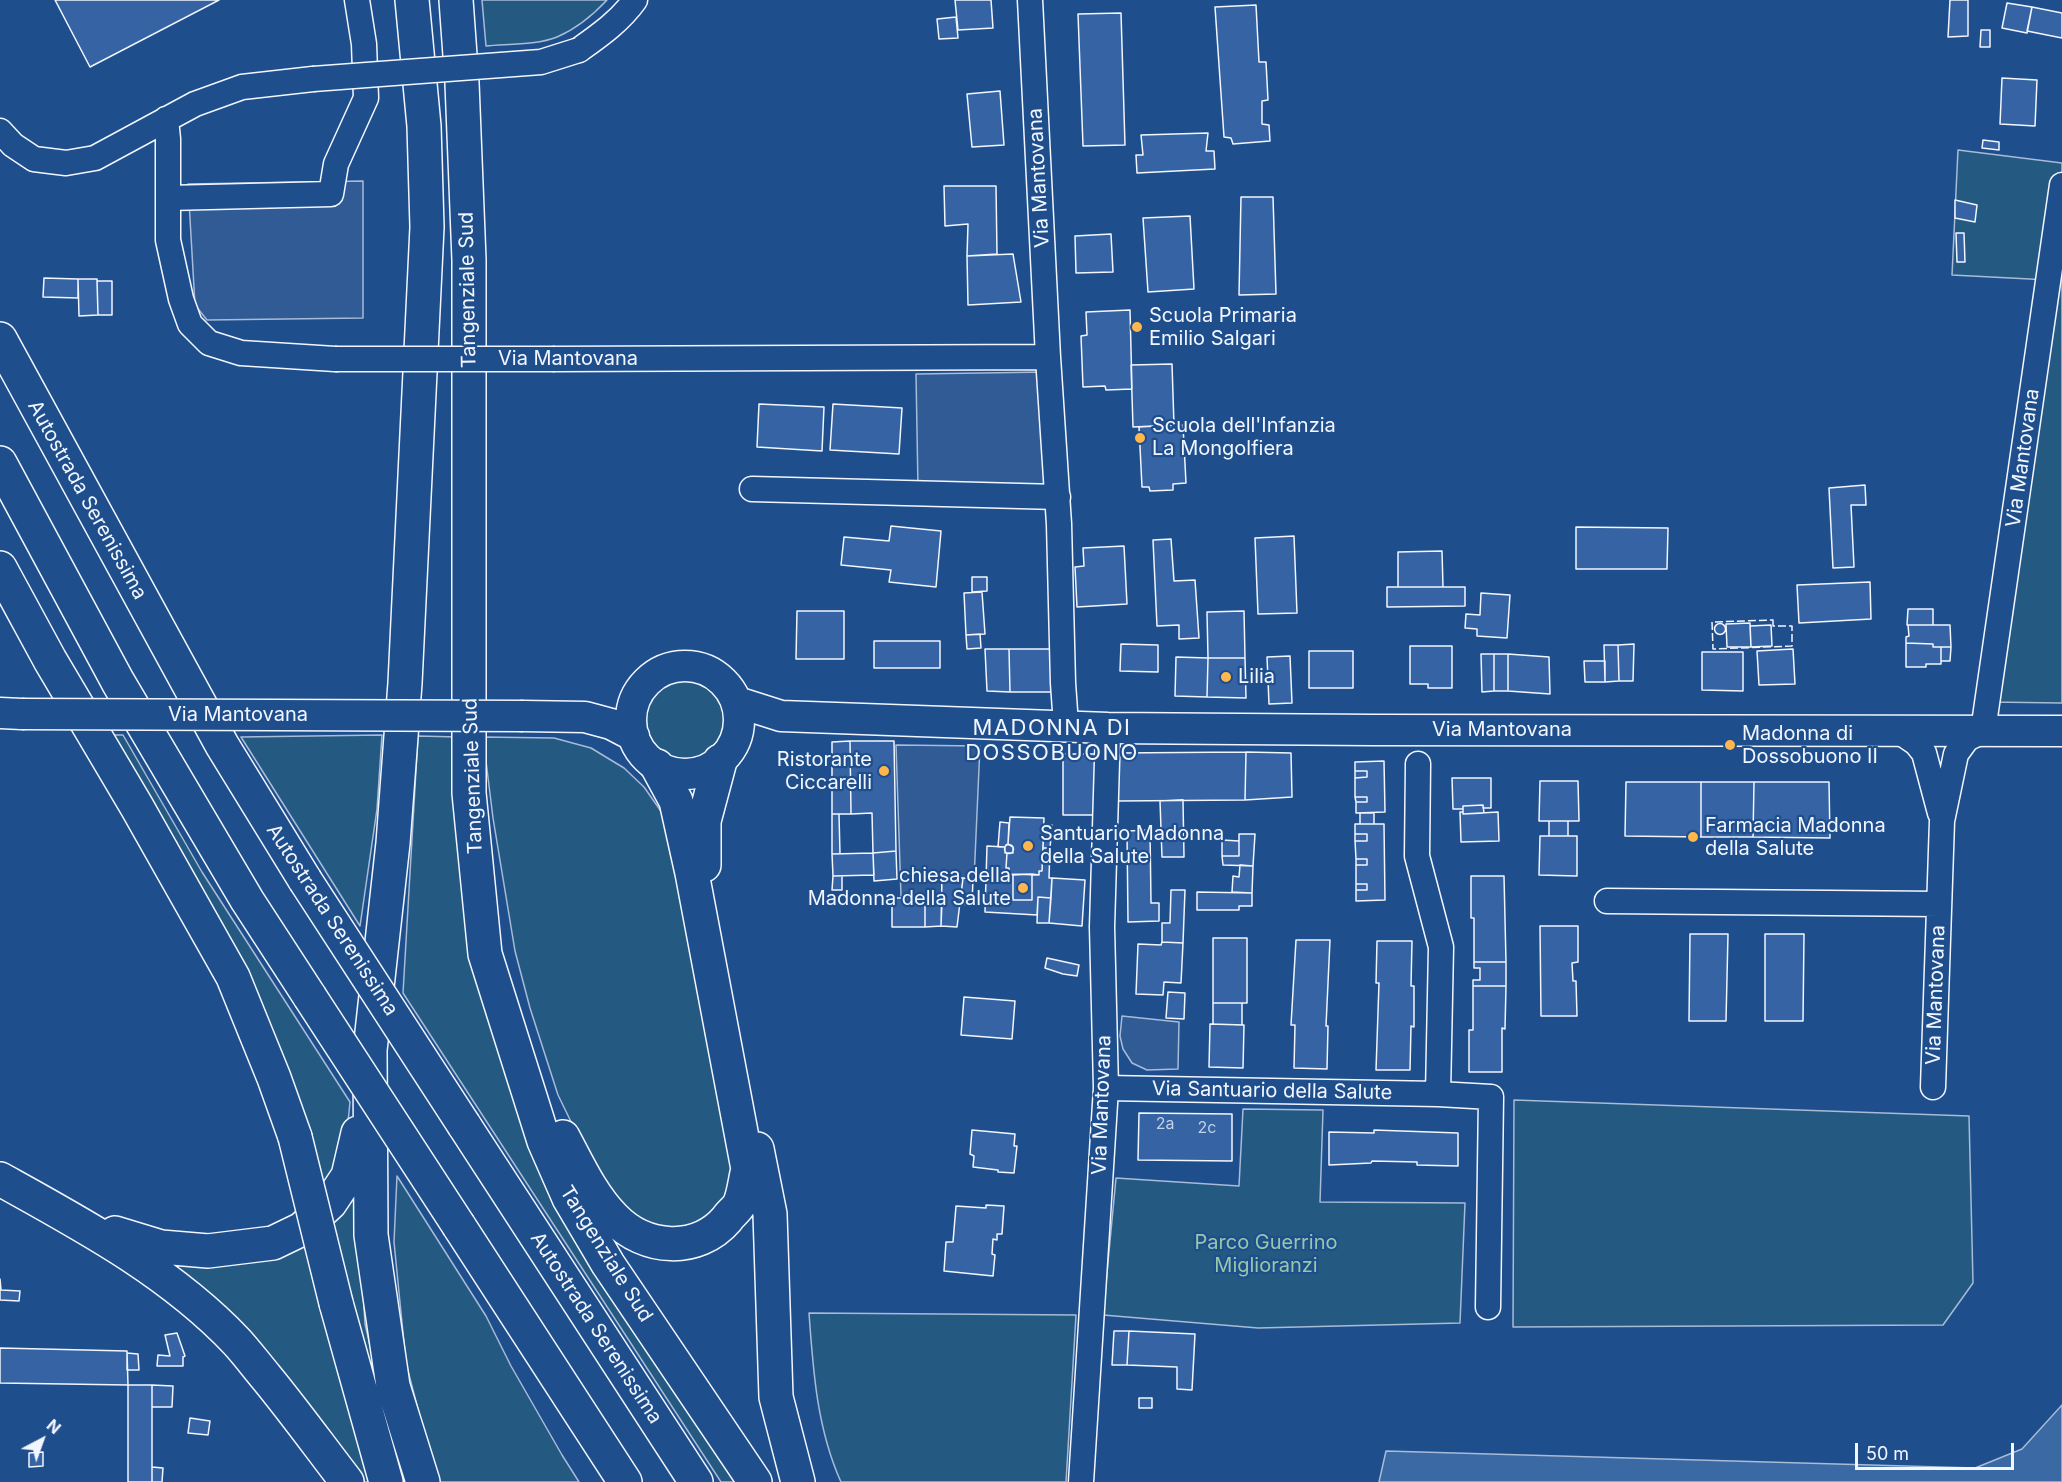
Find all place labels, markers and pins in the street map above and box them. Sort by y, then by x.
place label: Scuola Primaria Emilio Salgari [1149,304,1297,351]
marker: Scuola Primaria Emilio Salgari [1130,320,1144,334]
place label: Scuola dell'Infanzia La Mongolfiera [1152,414,1336,461]
marker: Scuola dell'Infanzia La Mongolfiera [1133,431,1147,445]
place label: Lilia [1238,665,1275,689]
marker: Lilia [1219,670,1233,684]
place label: Madonna di Dossobuono II [1742,722,1878,769]
marker: Madonna di Dossobuono II [1723,738,1737,752]
place label: Ristorante Ciccarelli [777,748,872,795]
marker: Ristorante Ciccarelli [877,764,891,778]
place label: Farmacia Madonna della Salute [1705,814,1886,861]
place label: Santuario Madonna della Salute [1040,822,1224,869]
marker: Farmacia Madonna della Salute [1686,830,1700,844]
marker: Santuario Madonna della Salute [1021,839,1035,853]
place label: chiesa della Madonna della Salute [808,864,1011,911]
marker: chiesa della Madonna della Salute [1016,881,1030,895]

